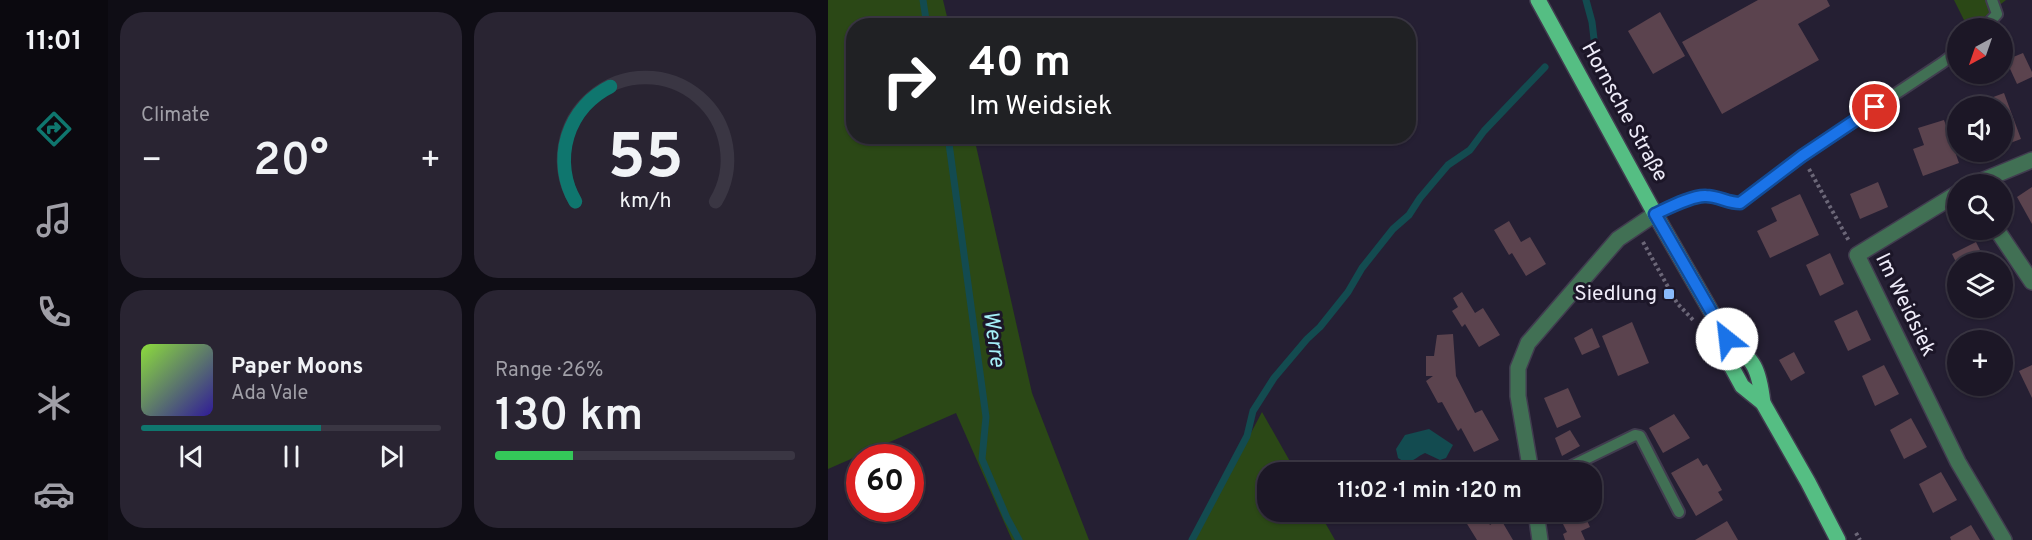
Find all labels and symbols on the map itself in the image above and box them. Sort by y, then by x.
north arrow [1947,18,2013,84]
street label: Hornsche Straße [1574,37,1674,187]
pin [1849,81,1900,132]
street label: Im Weidsiek [1868,249,1942,361]
place label: Siedlung [1574,281,1657,308]
marker: Siedlung [1662,287,1676,301]
position arrow [1695,307,1759,371]
water label: Werre [976,309,1010,369]
speed limit sign: 60 [846,444,924,522]

